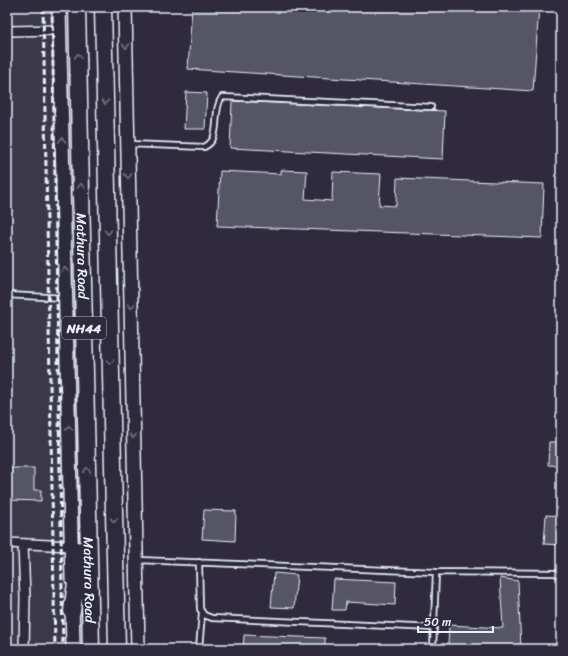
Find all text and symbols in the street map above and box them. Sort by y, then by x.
one-way arrow [122,43,130,49]
one-way arrow [74,53,82,59]
one-way arrow [101,99,109,105]
one-way arrow [58,137,66,143]
one-way arrow [124,173,132,179]
one-way arrow [77,183,85,189]
street label: Mathura Road [69,213,96,301]
one-way arrow [104,229,112,235]
one-way arrow [61,267,70,273]
one-way arrow [127,303,135,309]
road number: NH44 [62,317,106,339]
one-way arrow [106,359,115,365]
one-way arrow [64,425,73,431]
one-way arrow [129,433,138,439]
one-way arrow [83,467,91,473]
one-way arrow [110,517,118,523]
street label: Mathura Road [76,537,103,625]
scale bar [418,608,493,634]
text: 50 m [424,611,451,633]

